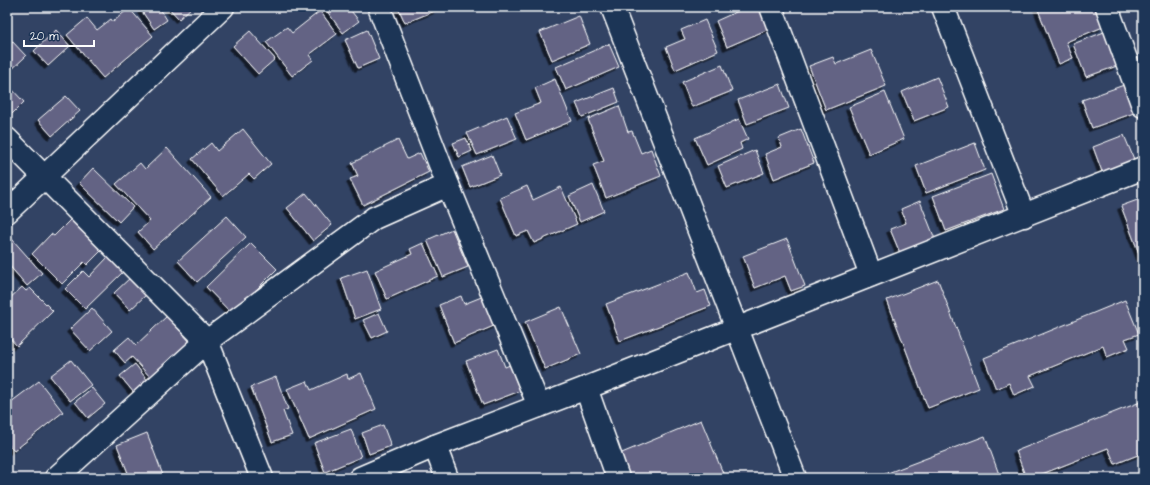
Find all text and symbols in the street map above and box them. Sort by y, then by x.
scale bar [24,22,94,48]
text: 20 m [30,28,59,45]

